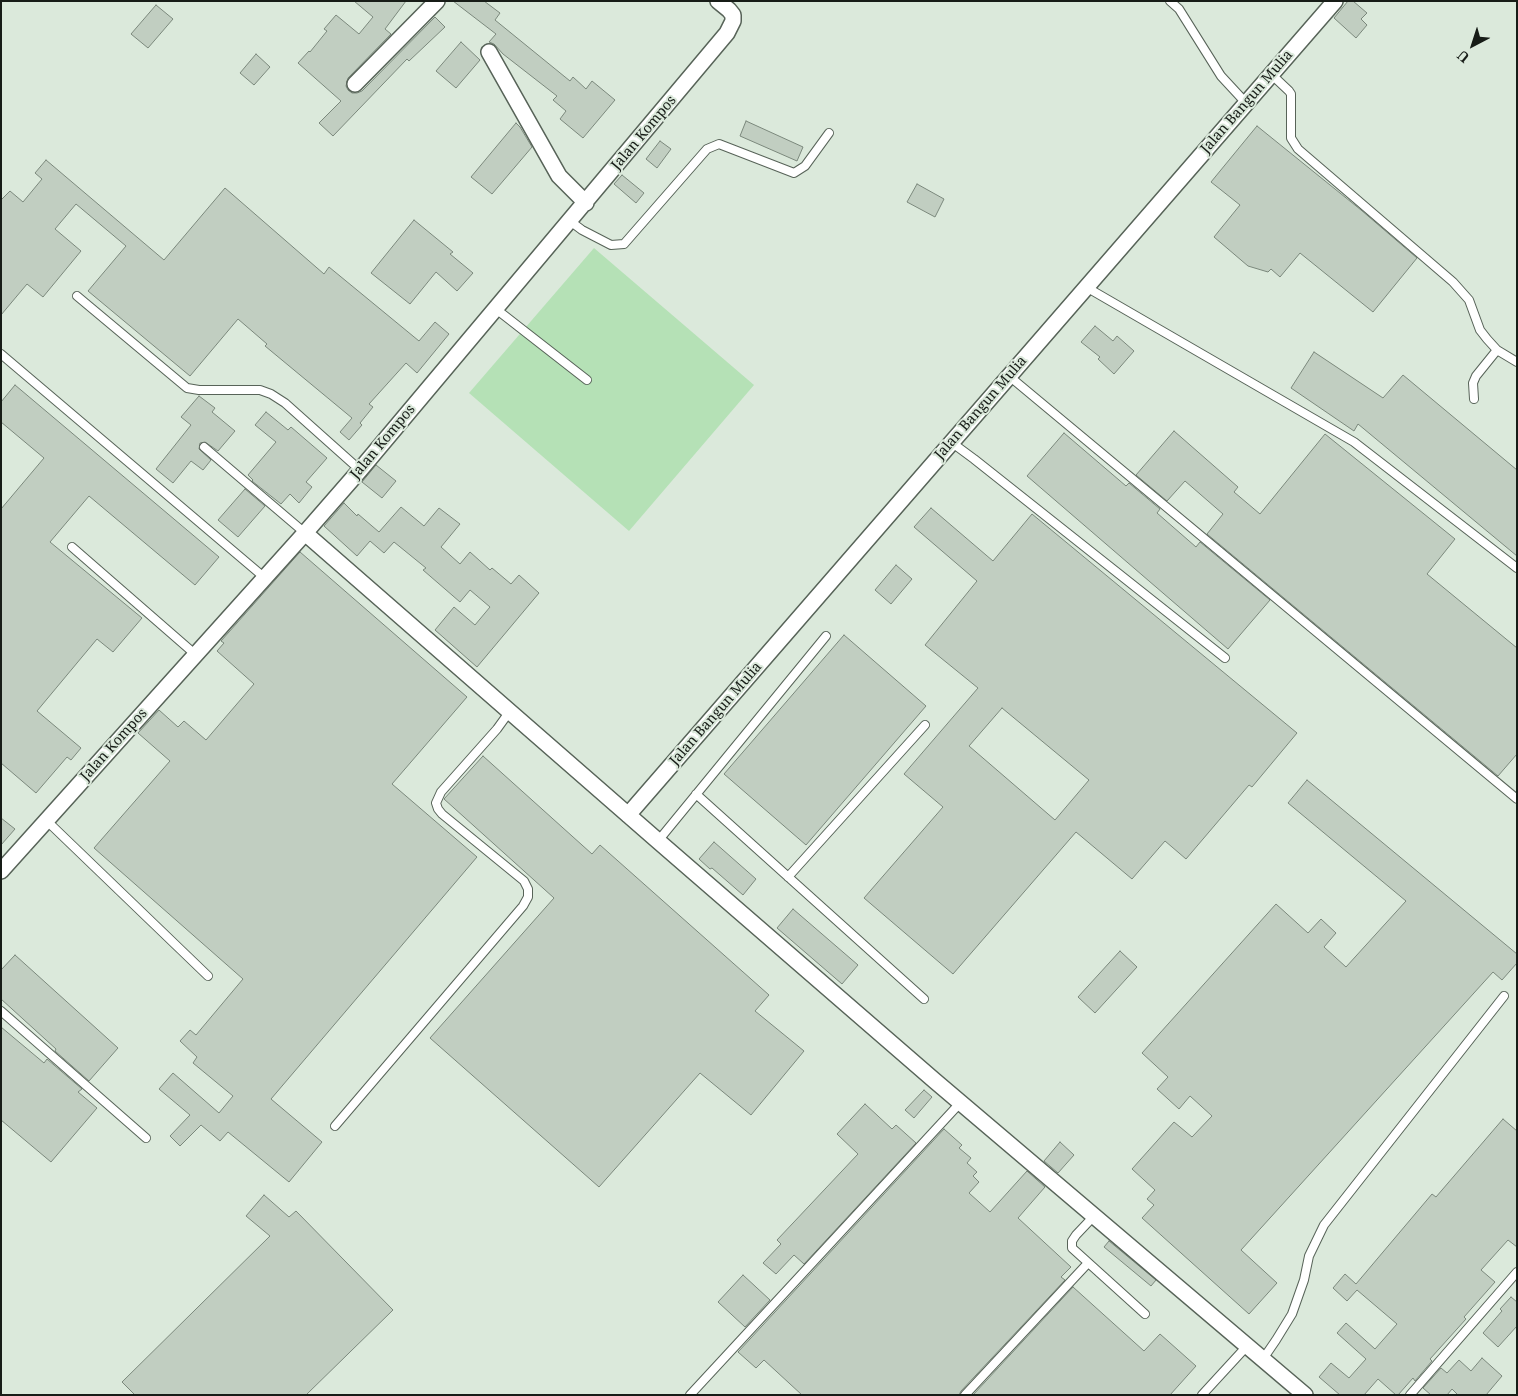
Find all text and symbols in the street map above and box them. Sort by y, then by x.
north arrow [1448,20,1498,70]
text: U [1453,46,1473,68]
street label: Jalan Bangun Mulia [1197,47,1297,157]
street label: Jalan Kompos [608,93,680,173]
street label: Jalan Bangun Mulia [931,353,1031,463]
street label: Jalan Kompos [347,402,419,482]
street label: Jalan Bangun Mulia [666,659,766,769]
street label: Jalan Kompos [77,705,151,785]

